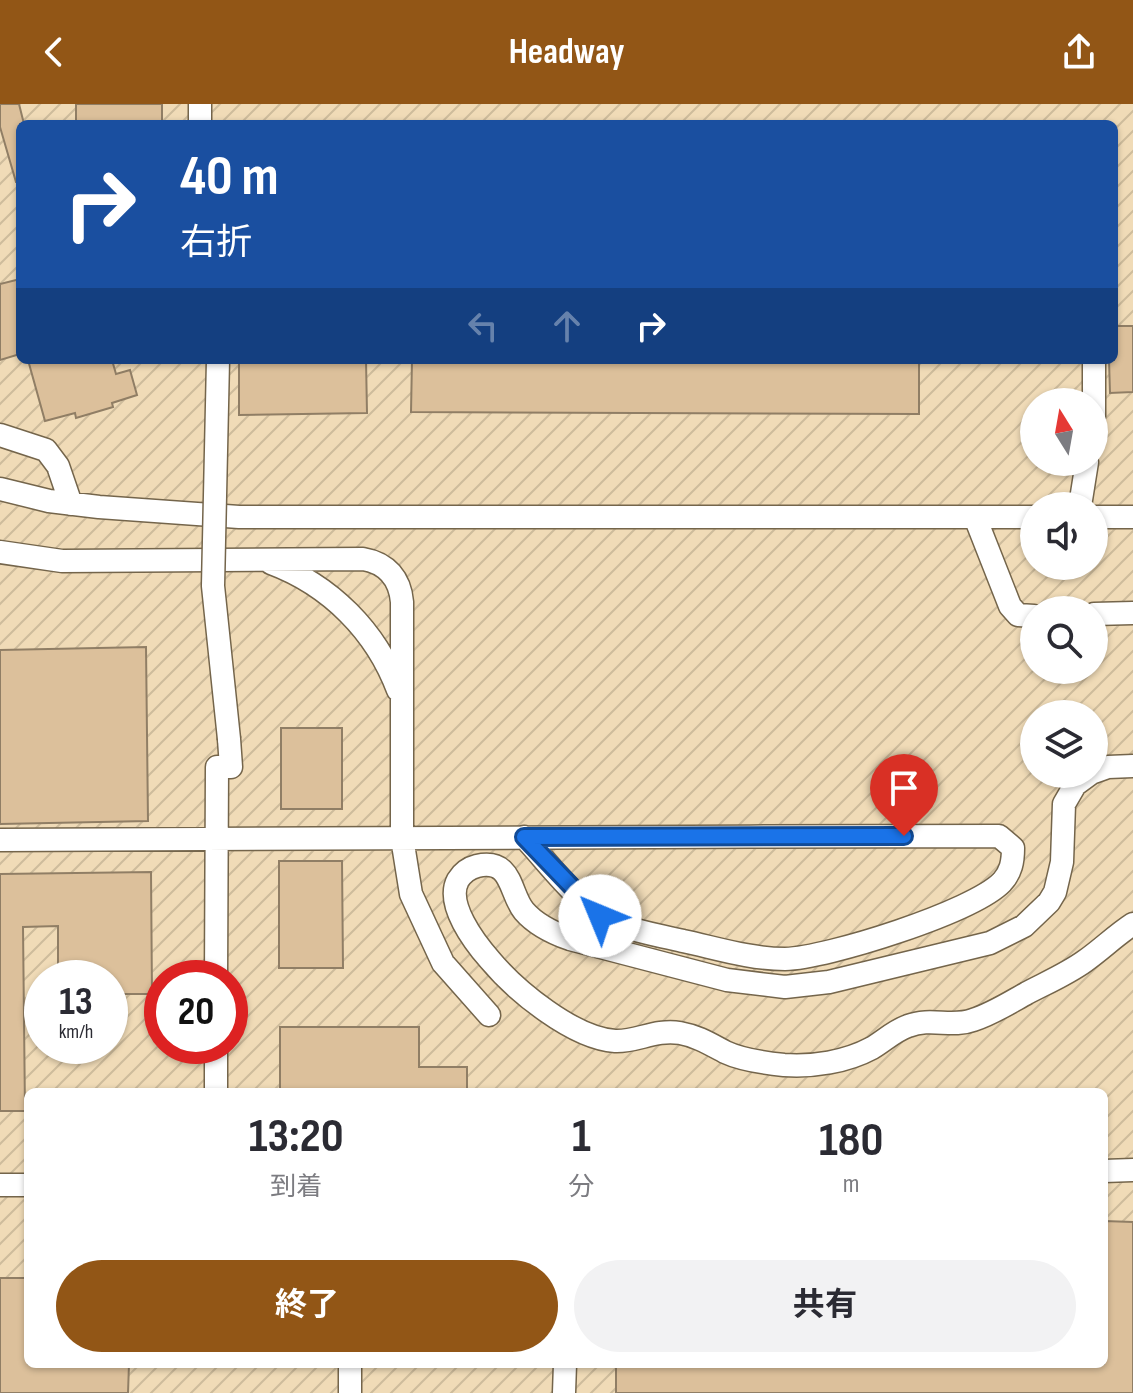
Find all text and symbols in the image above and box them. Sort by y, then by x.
icon: back [32,30,76,74]
icon: share [1057,30,1101,74]
text: Headway [509,31,624,74]
text: 40 m [180,144,279,211]
icon: right [48,152,152,256]
text: 右折 [180,222,252,265]
icon: left [461,304,505,348]
icon: ahead [545,304,589,348]
icon: right [629,304,673,348]
north arrow [1020,388,1108,476]
map controls [1020,388,1108,788]
button: sound [1020,492,1108,580]
button: search [1020,596,1108,684]
button: layers [1020,700,1108,788]
pin [870,754,938,836]
icon: arrive [882,766,926,810]
position arrow [558,874,642,958]
speed limit sign: 20 [144,960,248,1064]
text: 13 [59,978,93,1026]
text: km/h [59,1020,93,1044]
text: 13:20 [249,1108,344,1165]
text: 1 [572,1108,591,1165]
text: 180 [819,1112,883,1169]
text: m [843,1169,860,1200]
text: 到着 [270,1172,322,1203]
text: 分 [568,1172,594,1203]
button: 終了 [56,1260,558,1352]
button: 共有 [574,1260,1076,1352]

